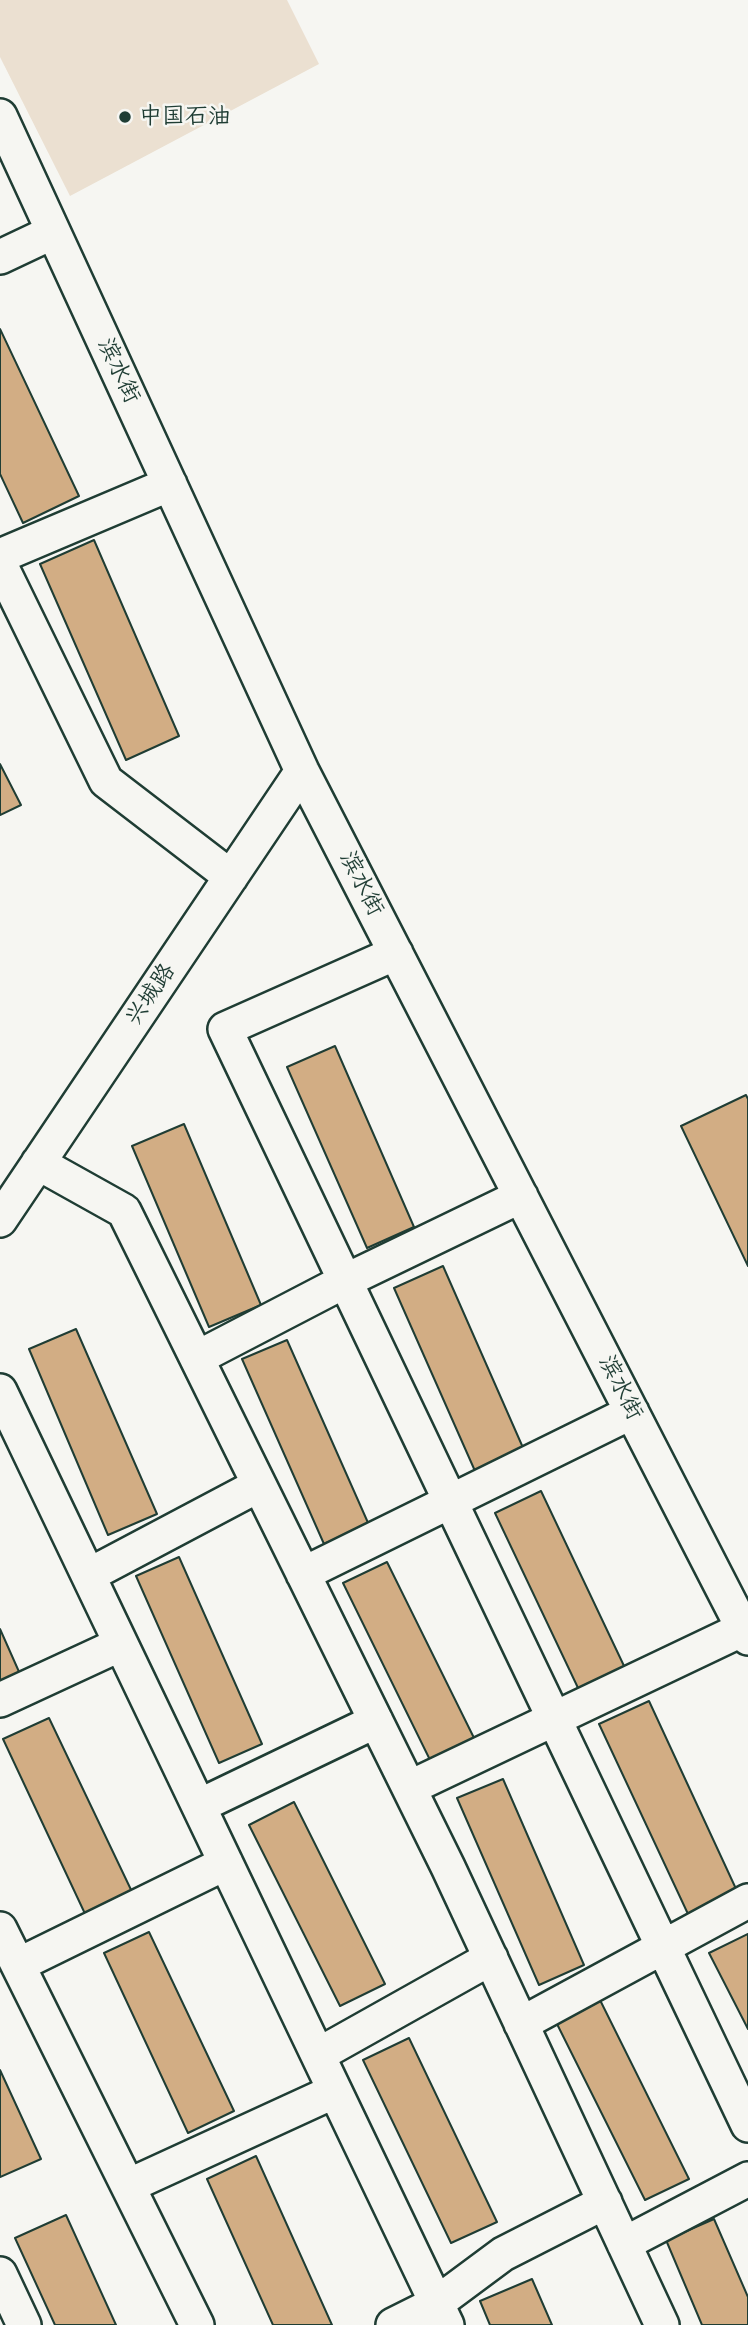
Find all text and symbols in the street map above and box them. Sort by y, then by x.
place label: 中国石油 [139,103,231,131]
marker: 中国石油 [117,109,133,125]
street label: 滨水街 [91,334,145,408]
street label: 滨水街 [333,847,389,921]
street label: 兴城路 [120,959,182,1031]
street label: 滨水街 [592,1351,648,1425]

